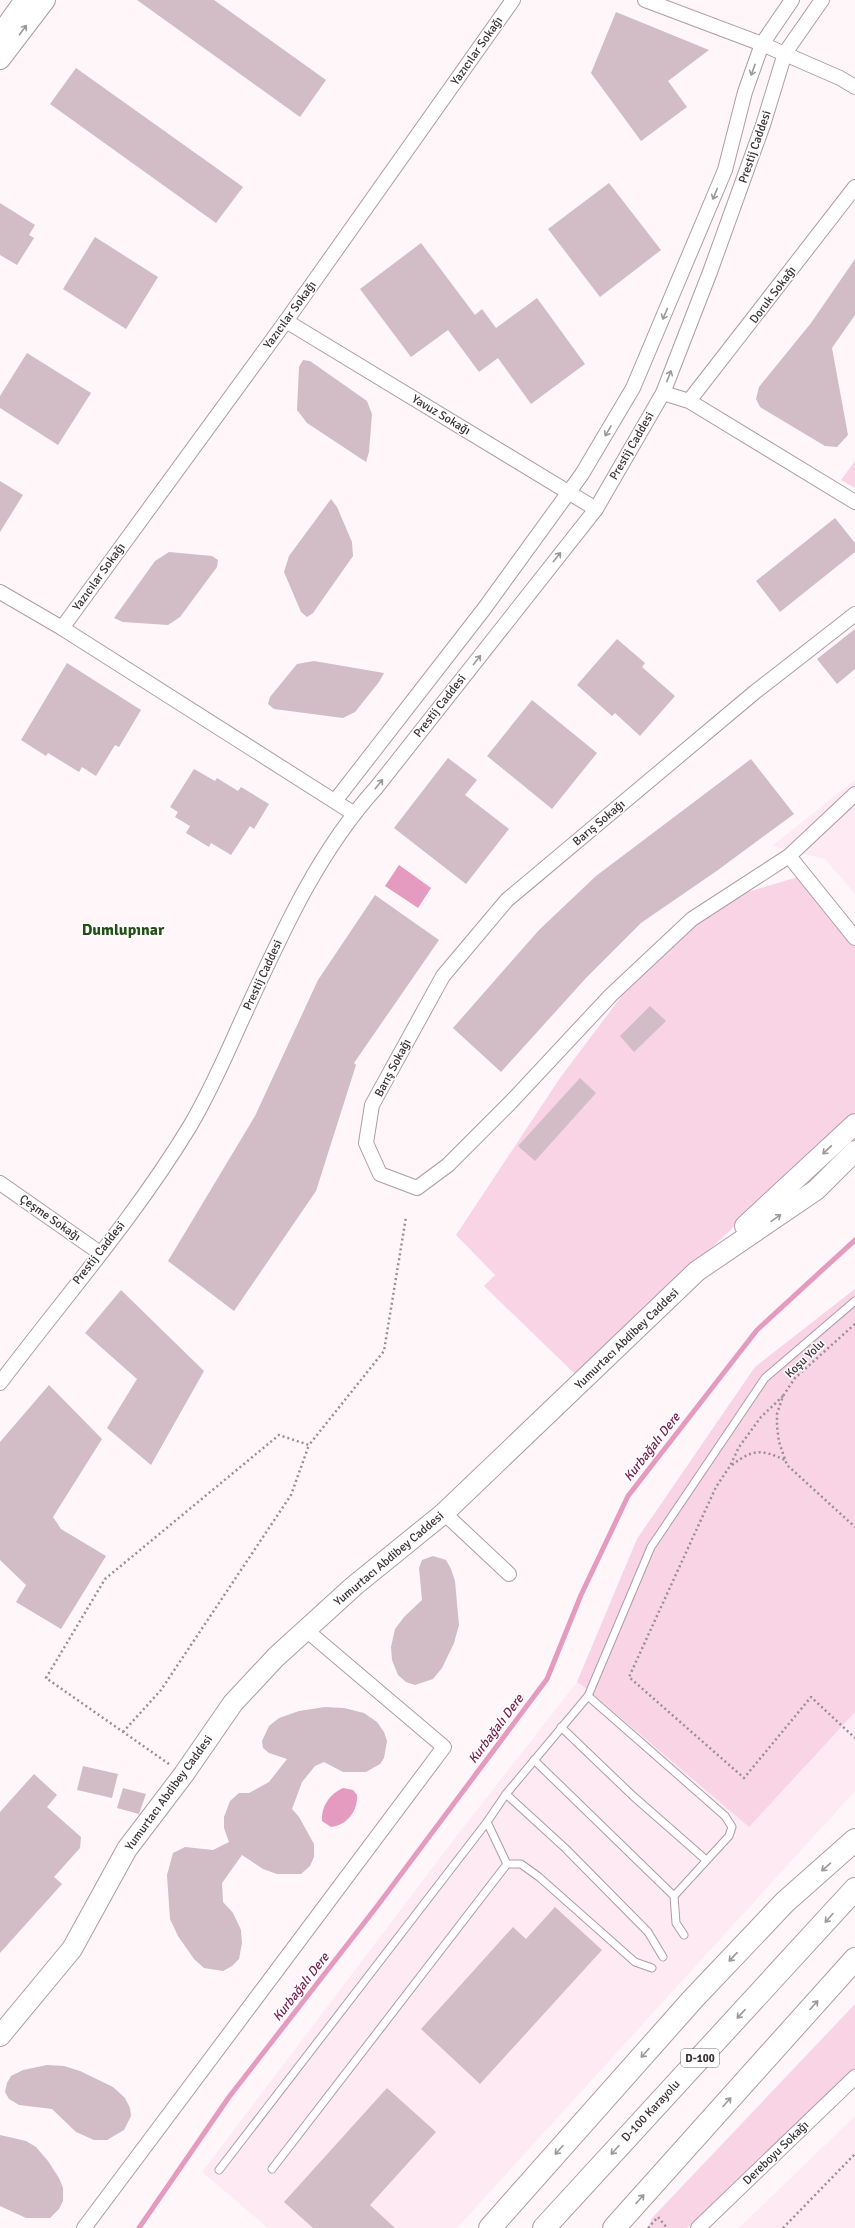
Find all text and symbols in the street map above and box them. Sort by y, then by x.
street label: Yazıcılar Sokağı [448,14,506,88]
one-way arrow [18,24,27,35]
one-way arrow [748,64,756,76]
street label: Prestij Caddesi [736,109,774,185]
one-way arrow [711,188,718,200]
street label: Doruk Sokağı [746,263,800,327]
street label: Yazıcılar Sokağı [260,278,320,352]
one-way arrow [661,308,668,320]
one-way arrow [666,371,674,383]
street label: Yavuz Sokağı [409,392,473,438]
street label: Prestij Caddesi [606,409,658,483]
one-way arrow [603,425,611,437]
street label: Yazıcılar Sokağı [69,540,129,614]
one-way arrow [553,552,561,563]
one-way arrow [472,654,481,665]
street label: Prestij Caddesi [411,671,469,741]
one-way arrow [375,778,383,789]
street label: Barış Sokağı [570,797,628,849]
district label: Dumlupınar [82,920,165,940]
street label: Prestij Caddesi [240,937,286,1013]
street label: Barış Sokağı [371,1036,415,1100]
one-way arrow [822,1145,832,1154]
street label: Çeşme Sokağı [17,1191,83,1245]
one-way arrow [770,1214,781,1222]
street label: Prestij Caddesi [70,1218,128,1288]
street label: Yumurtacı Abdibey Caddesi [572,1285,682,1393]
street label: Koşu Yolu [782,1337,828,1381]
water label: Kurbağalı Dere [620,1408,685,1484]
street label: Yumurtacı Abdibey Caddesi [331,1509,447,1609]
water label: Kurbağalı Dere [465,1690,528,1767]
street label: Yumurtacı Abdibey Caddesi [122,1732,216,1854]
one-way arrow [821,1862,831,1871]
one-way arrow [824,1913,834,1923]
water label: Kurbağalı Dere [269,1948,334,2024]
one-way arrow [728,1951,737,1962]
one-way arrow [809,2000,818,2010]
one-way arrow [736,2009,746,2019]
one-way arrow [641,2047,650,2057]
road number: D-100 [681,2049,719,2067]
street label: D-100 Karayolu [619,2077,683,2145]
one-way arrow [722,2097,732,2107]
street label: Dereboyu Sokağı [740,2118,812,2188]
one-way arrow [554,2145,563,2155]
one-way arrow [610,2145,619,2155]
one-way arrow [636,2194,645,2204]

